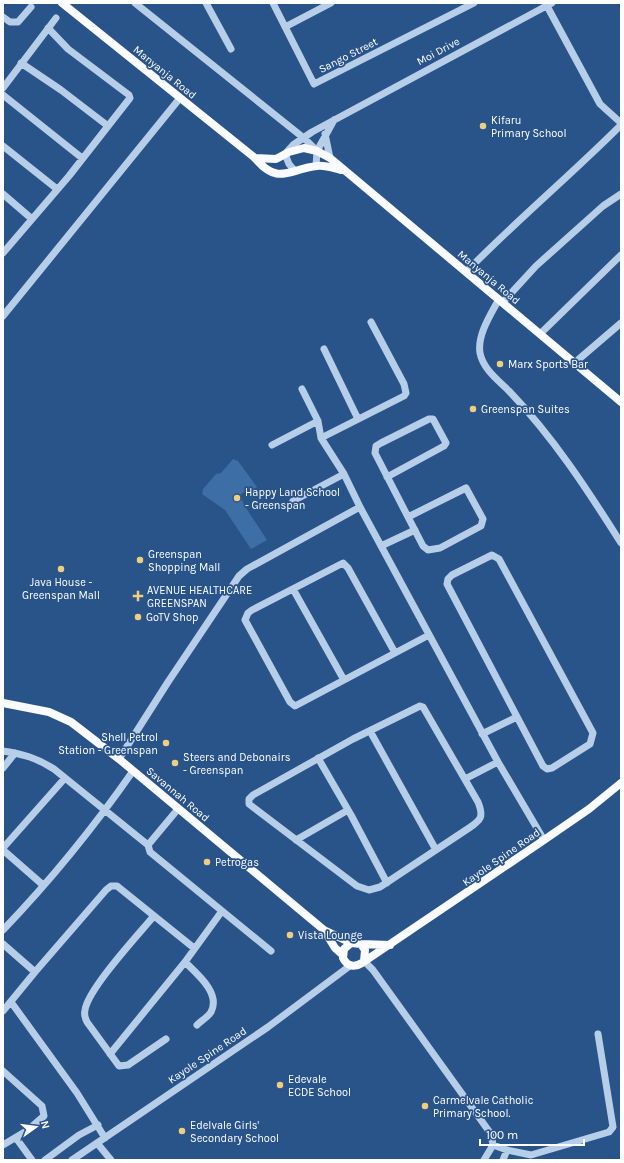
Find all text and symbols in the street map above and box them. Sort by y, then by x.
street label: Sango Street [317,35,380,76]
street label: Moi Drive [414,35,462,68]
street label: Manyanja Road [131,43,199,102]
place label: Kifaru Primary School [491,114,566,140]
marker: Kifaru Primary School [478,121,488,131]
street label: Manyanja Road [455,248,522,307]
place label: Marx Sports Bar [508,358,588,371]
marker: Marx Sports Bar [495,359,505,369]
place label: Greenspan Suites [481,403,570,416]
marker: Greenspan Suites [468,404,478,414]
place label: Happy Land School - Greenspan [245,486,340,512]
marker: Happy Land School - Greenspan [232,493,242,503]
place label: Greenspan Shopping Mall [148,548,220,574]
marker: Greenspan Shopping Mall [135,555,145,565]
marker: Java House - Greenspan Mall [56,564,66,574]
place label: Java House - Greenspan Mall [22,576,100,602]
place label: AVENUE HEALTHCARE GREENSPAN [147,584,252,610]
marker: AVENUE HEALTHCARE GREENSPAN [132,590,144,602]
place label: GoTV Shop [146,611,198,624]
marker: GoTV Shop [133,612,143,622]
place label: Shell Petrol Station - Greenspan [58,731,158,757]
marker: Shell Petrol Station - Greenspan [161,738,171,748]
place label: Steers and Debonairs - Greenspan [183,751,291,777]
marker: Steers and Debonairs - Greenspan [170,758,180,768]
street label: Savannah Road [144,764,212,824]
street label: Kayole Spine Road [460,826,543,889]
place label: Petrogas [215,856,259,869]
marker: Petrogas [202,857,212,867]
place label: Vista Lounge [298,929,363,942]
marker: Vista Lounge [285,930,295,940]
street label: Kayole Spine Road [166,1024,249,1086]
place label: Edevale ECDE School [288,1073,351,1099]
marker: Edevale ECDE School [275,1080,285,1090]
place label: Carmelvale Catholic Primary School. [433,1094,534,1120]
marker: Carmelvale Catholic Primary School. [420,1101,430,1111]
north arrow [16,1107,56,1147]
text: N [38,1119,52,1130]
place label: Edelvale Girls' Secondary School [190,1119,279,1145]
scale bar [480,1121,584,1147]
marker: Edelvale Girls' Secondary School [177,1126,187,1136]
text: 100 m [486,1128,518,1142]

